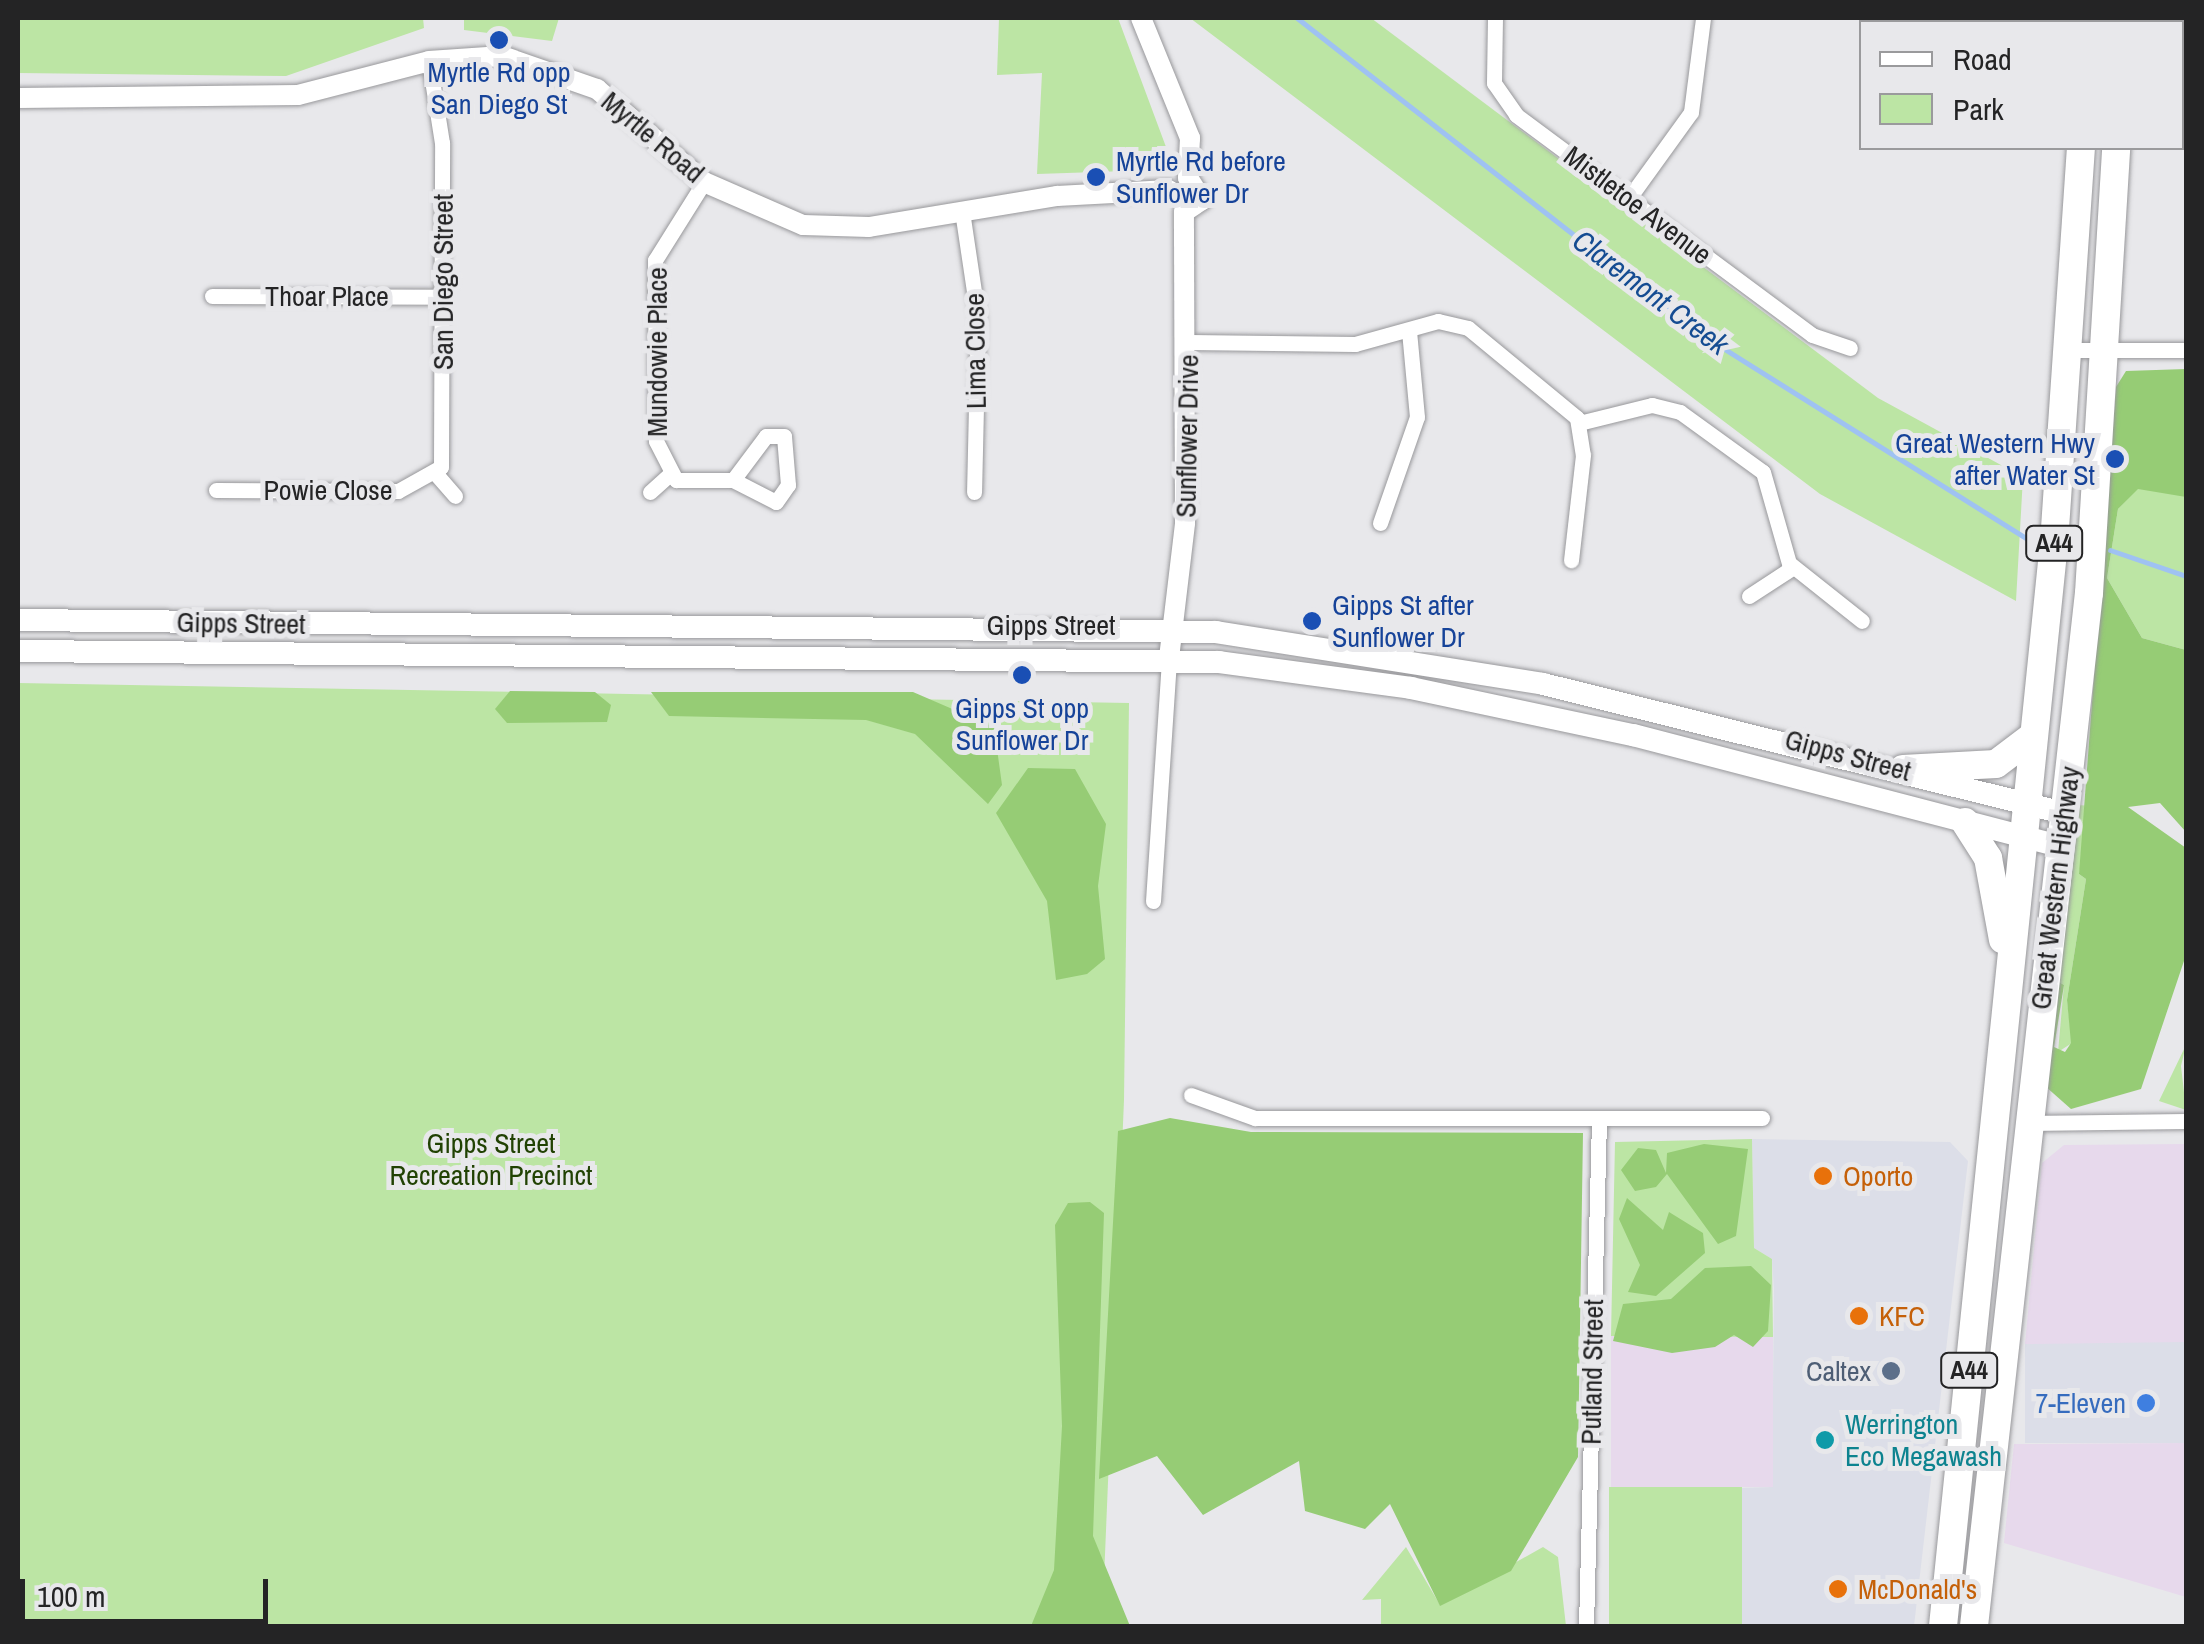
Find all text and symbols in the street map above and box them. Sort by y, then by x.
legend [1859,20,2184,150]
marker: Myrtle Rd opp San Diego St [488,29,510,51]
text: Road [1953,39,2012,79]
place label: Myrtle Rd opp San Diego St [428,55,570,121]
street label: Myrtle Road [595,84,711,190]
text: Park [1953,89,2004,129]
street label: Mistletoe Avenue [1557,138,1719,272]
place label: Myrtle Rd before Sunflower Dr [1116,144,1286,210]
marker: Myrtle Rd before Sunflower Dr [1085,166,1107,188]
street label: San Diego Street [426,194,460,370]
water label: Claremont Creek [1566,222,1736,362]
street label: Mundowie Place [640,267,674,437]
street label: Thoar Place [265,279,389,313]
street label: Lima Close [957,293,993,409]
street label: Sunflower Drive [1169,354,1205,518]
place label: Great Western Hwy after Water St [1895,426,2095,492]
marker: Great Western Hwy after Water St [2104,448,2126,470]
street label: Powie Close [264,473,392,507]
road number: A44 [2024,523,2084,563]
place label: Gipps St after Sunflower Dr [1332,588,1474,654]
street label: Gipps Street [176,605,306,641]
street label: Gipps Street [987,608,1115,642]
marker: Gipps St after Sunflower Dr [1301,610,1323,632]
marker: Gipps St opp Sunflower Dr [1011,664,1033,686]
place label: Gipps St opp Sunflower Dr [955,691,1089,757]
street label: Gipps Street [1781,722,1915,788]
street label: Great Western Highway [2023,765,2087,1011]
park label: Gipps Street Recreation Precinct [390,1126,592,1192]
place label: Oporto [1843,1159,1913,1193]
marker: Oporto [1812,1165,1834,1187]
street label: Putland Street [1574,1299,1610,1445]
place label: KFC [1879,1299,1925,1333]
marker: KFC [1848,1305,1870,1327]
road number: A44 [1939,1350,1999,1390]
place label: Caltex [1806,1354,1871,1388]
marker: Caltex [1880,1360,1902,1382]
place label: 7-Eleven [2035,1386,2126,1420]
marker: 7-Eleven [2135,1392,2157,1414]
place label: Werrington Eco Megawash [1845,1407,2002,1473]
marker: Werrington Eco Megawash [1814,1429,1836,1451]
scale bar [25,1559,272,1621]
place label: McDonald's [1858,1572,1977,1606]
text: 100 m [37,1576,105,1616]
marker: McDonald's [1827,1578,1849,1600]

